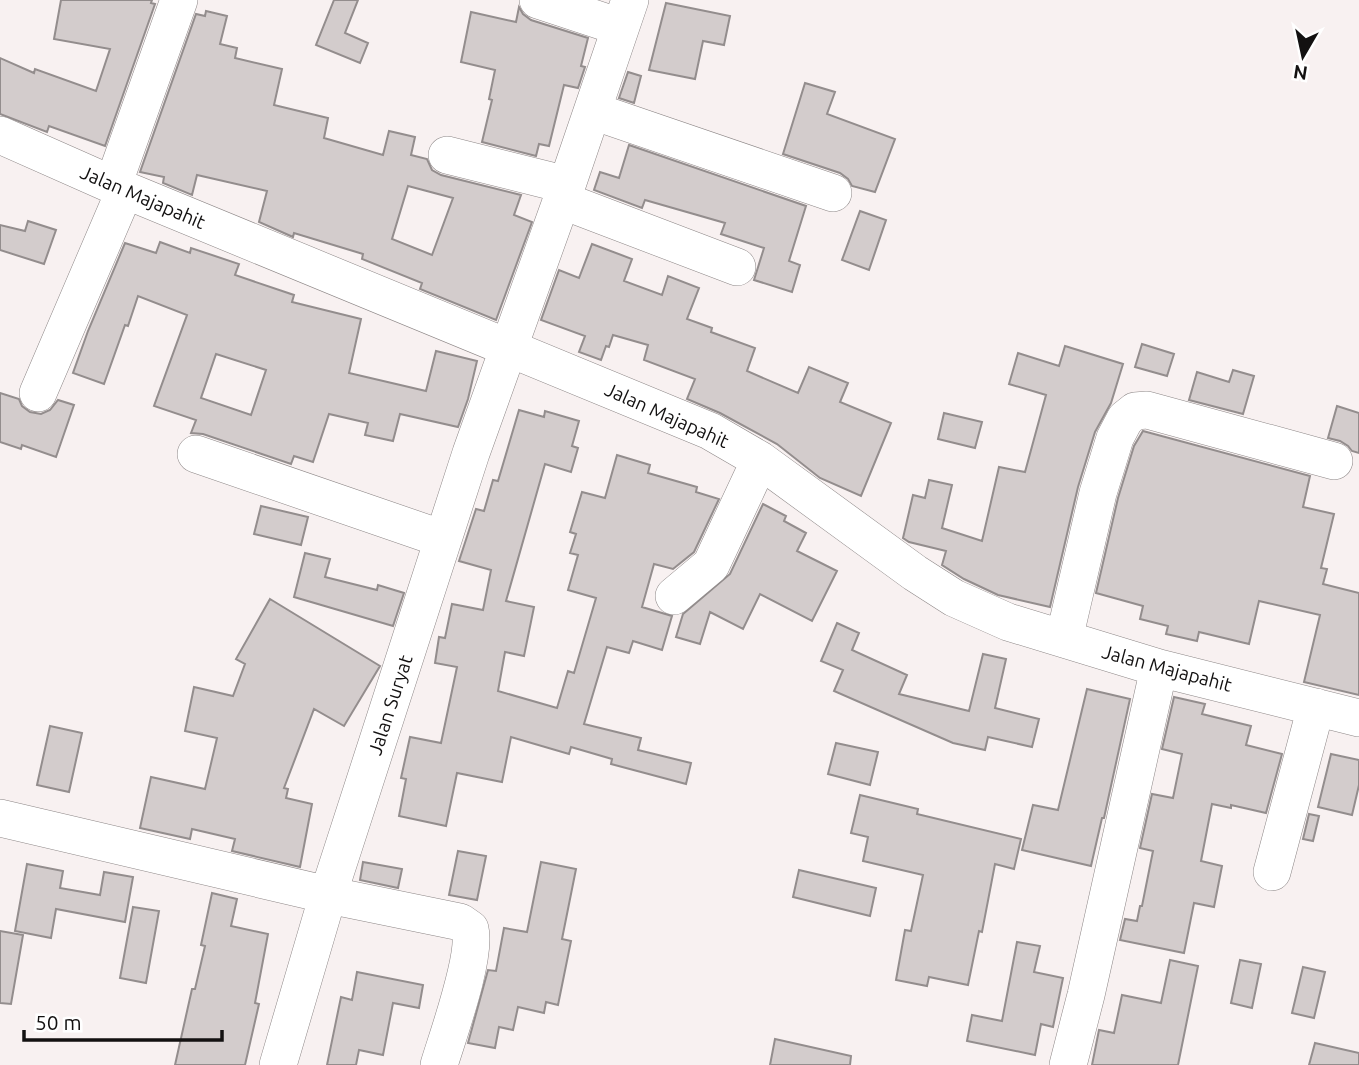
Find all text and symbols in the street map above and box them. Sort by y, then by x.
north arrow [1268,21,1338,91]
text: N [1292,61,1309,85]
street label: Jalan Majapahit [77,161,209,233]
street label: Jalan Majapahit [602,378,733,452]
street label: Jalan Majapahit [1100,640,1235,696]
street label: Jalan Suryat [363,652,417,758]
scale bar [24,998,222,1042]
text: 50 m [35,1010,82,1034]

